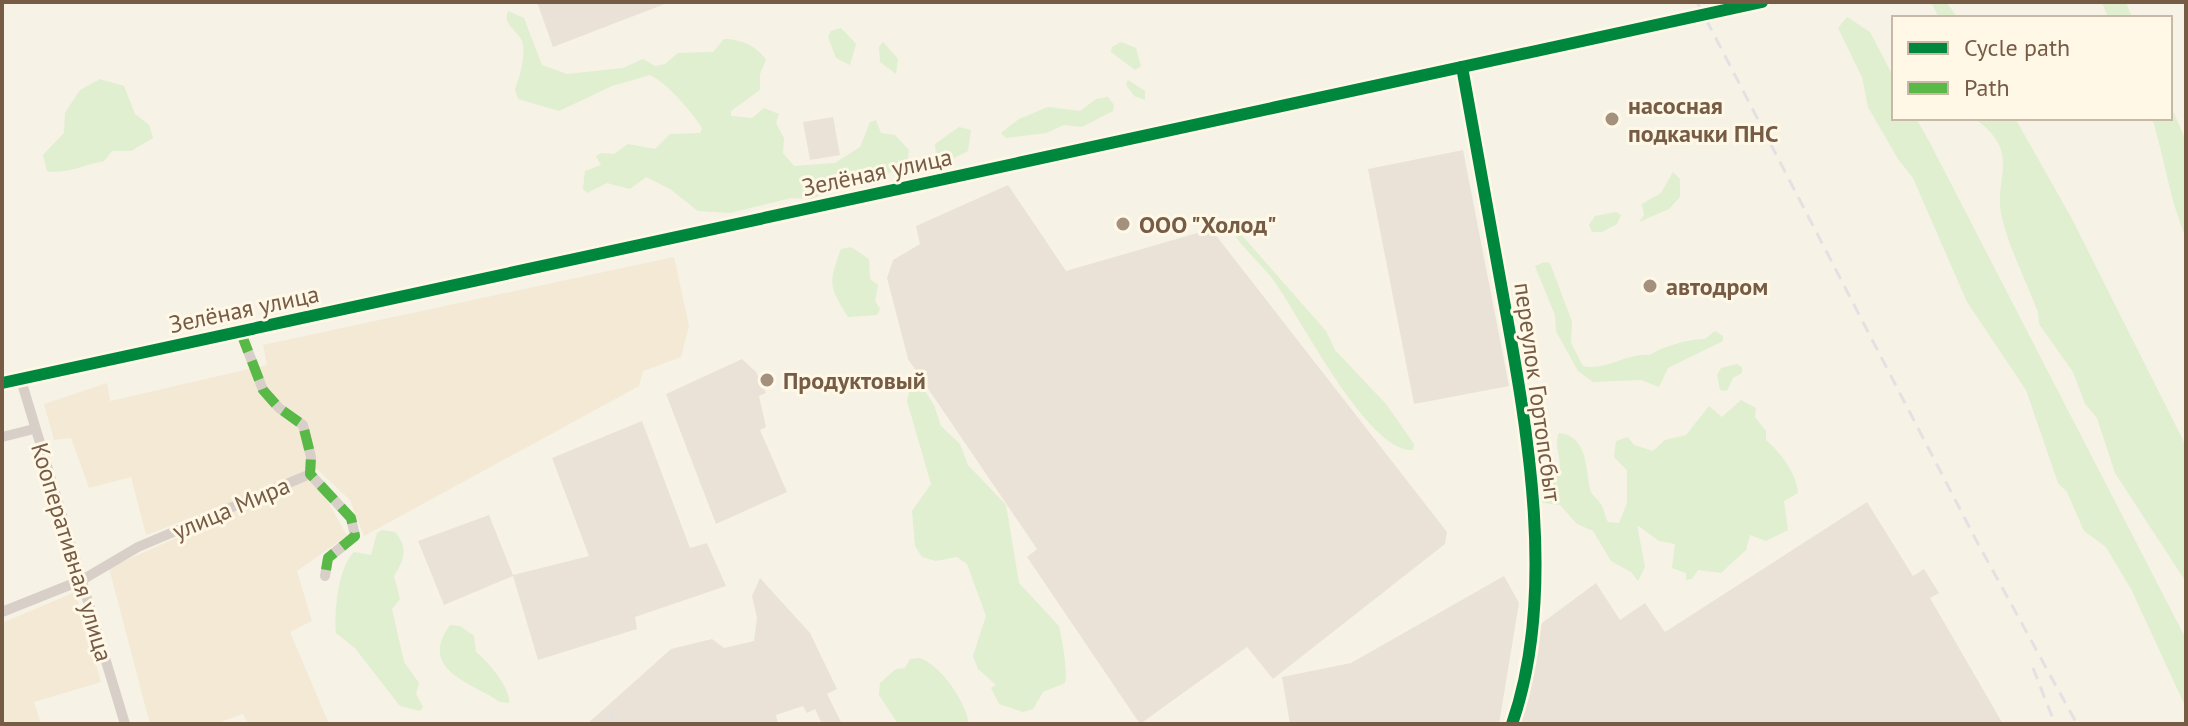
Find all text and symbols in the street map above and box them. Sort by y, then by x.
legend [1892,16,2172,120]
text: Cycle path [1964,32,2070,63]
text: Path [1964,72,2010,103]
place label: насосная подкачки ПНС [1628,90,1778,149]
marker: насосная подкачки ПНС [1603,110,1621,128]
street label: Зелёная улица [799,141,955,203]
place label: ООО "Холод" [1139,209,1277,240]
marker: ООО "Холод" [1114,215,1132,233]
place label: автодром [1666,271,1768,302]
marker: автодром [1641,277,1659,295]
street label: Зелёная улица [166,278,322,340]
street label: переулок Гортопсбыт [1507,280,1569,504]
place label: Продуктовый [783,365,926,396]
marker: Продуктовый [758,371,776,389]
street label: Кооперативная улица [24,439,120,665]
street label: улица Мира [168,469,294,547]

